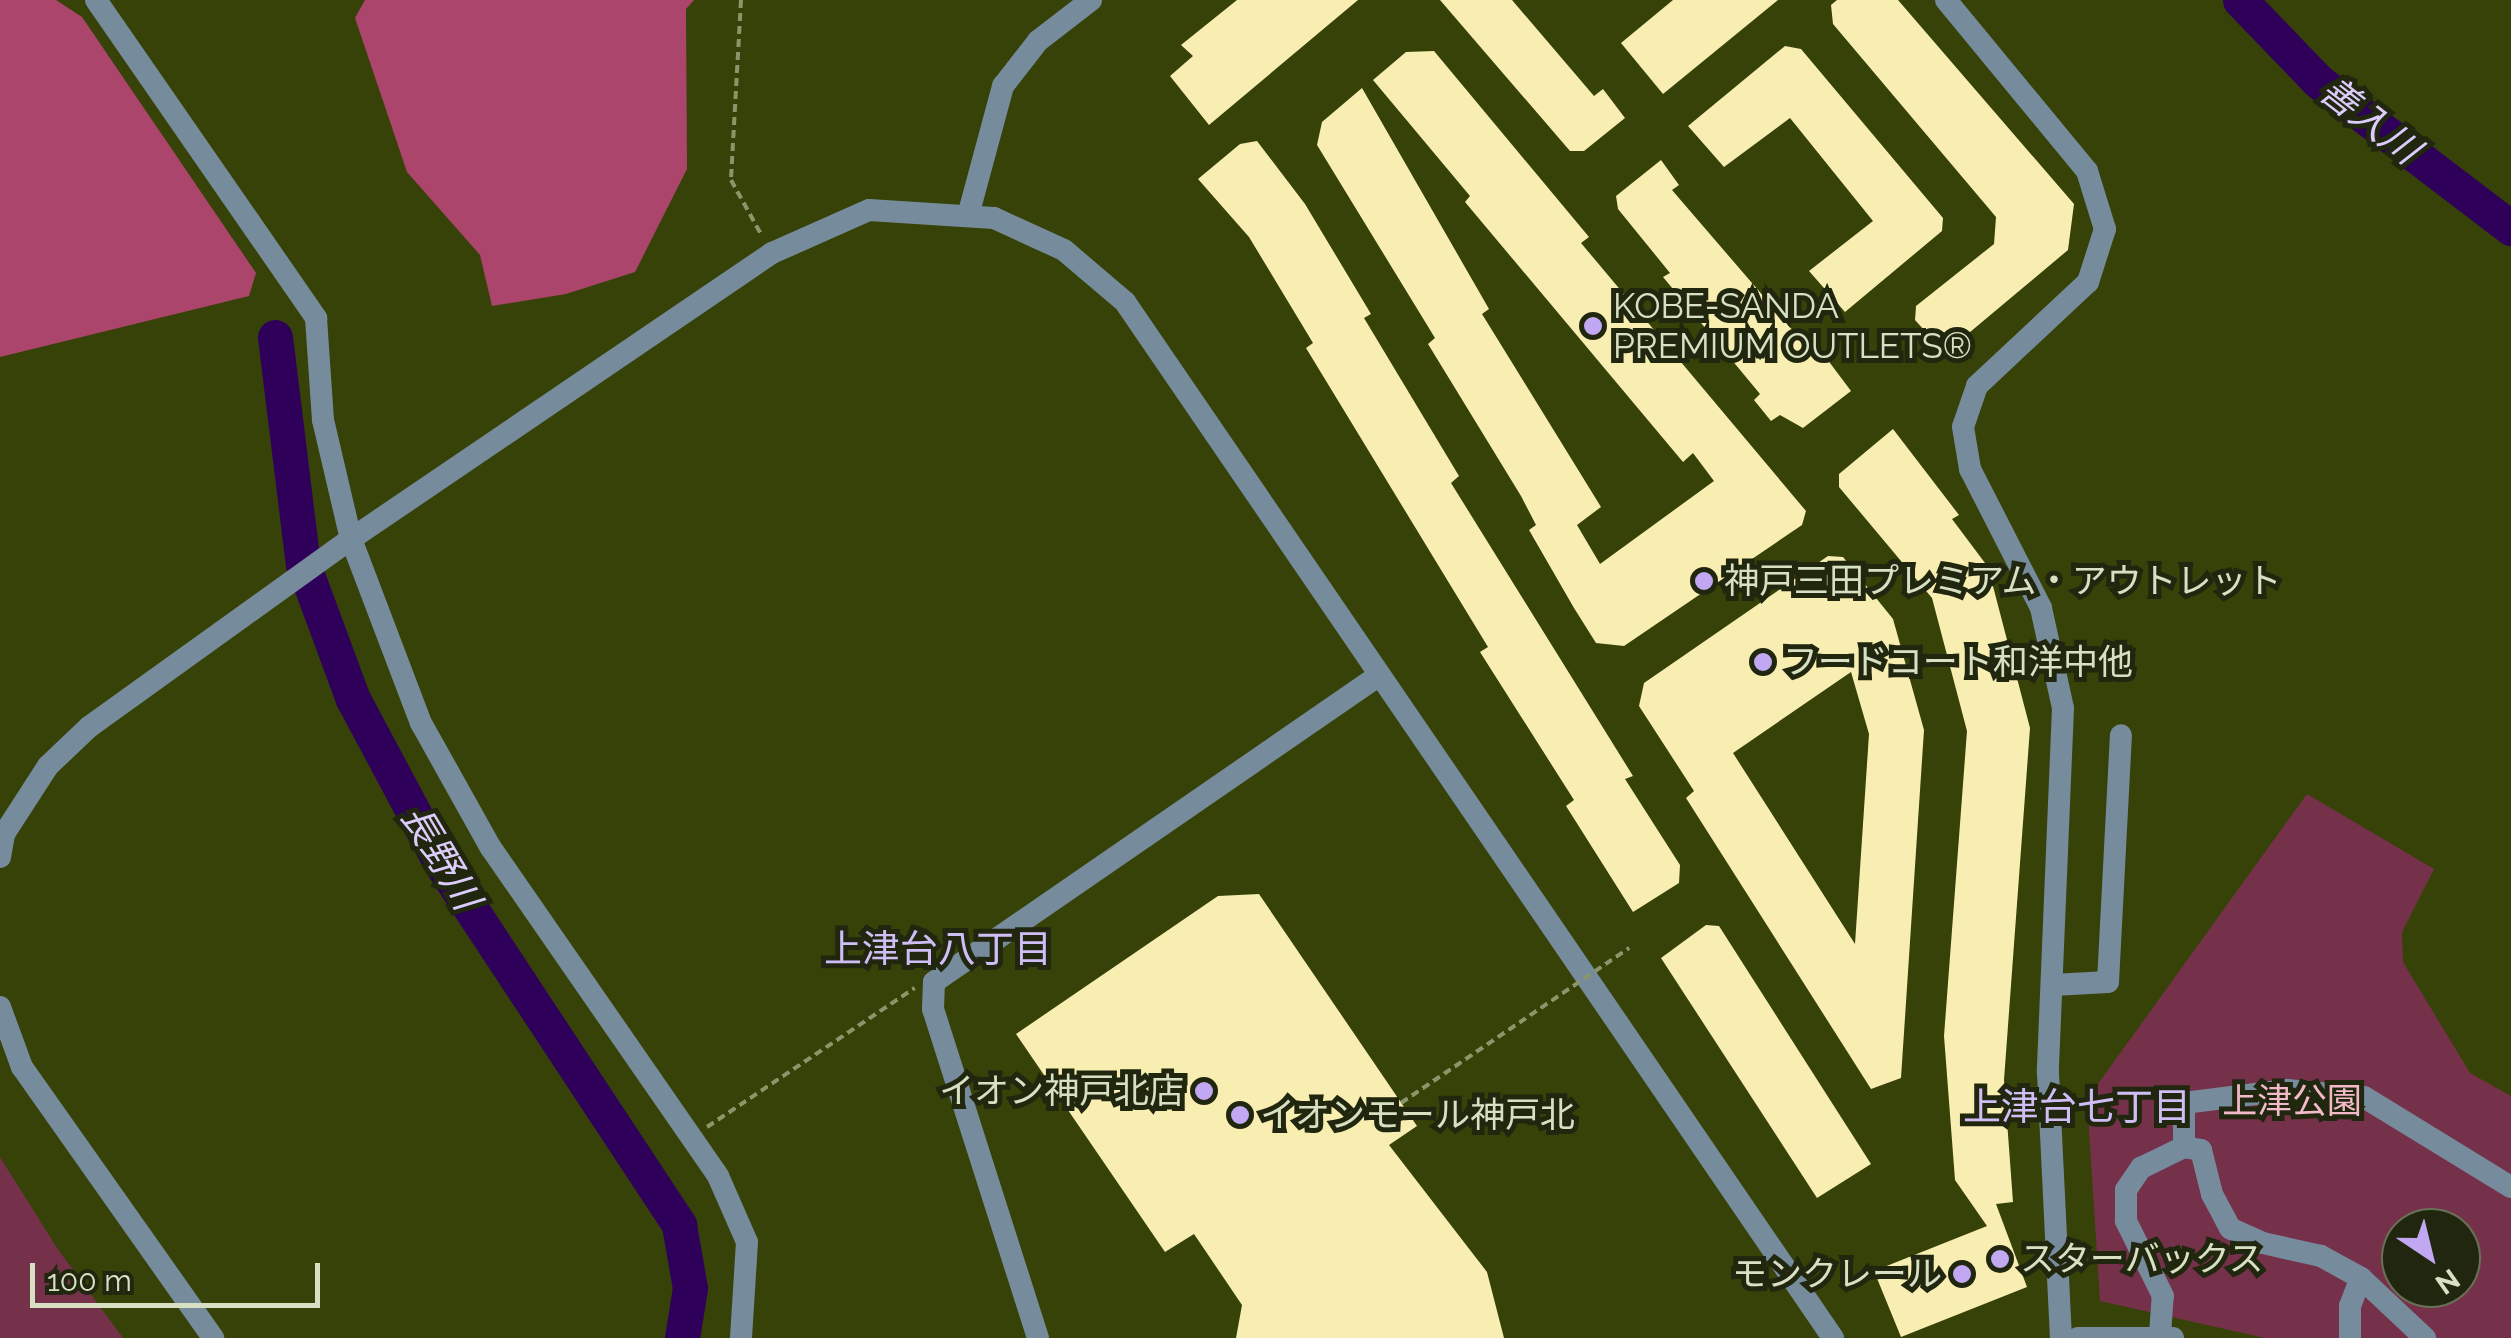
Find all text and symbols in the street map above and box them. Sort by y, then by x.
water label: 善入川 [2311,67,2429,173]
place label: KOBE-SANDA PREMIUM OUTLETS® [1613,285,1972,367]
marker: KOBE-SANDA PREMIUM OUTLETS® [1582,315,1604,337]
place label: 神戸三田プレミアム・アウトレット [1724,560,2284,602]
marker: 神戸三田プレミアム・アウトレット [1693,570,1715,592]
place label: フードコート和洋中他 [1783,641,2133,683]
marker: フードコート和洋中他 [1752,651,1774,673]
water label: 長野川 [392,796,490,918]
district label: 上津台八丁目 [824,926,1052,972]
place label: イオン神戸北店 [939,1070,1184,1112]
marker: イオン神戸北店 [1193,1080,1215,1102]
park label: 上津公園 [2222,1080,2362,1122]
district label: 上津台七丁目 [1963,1084,2191,1130]
place label: イオンモール神戸北 [1260,1094,1575,1136]
marker: イオンモール神戸北 [1229,1104,1251,1126]
north arrow [2381,1208,2481,1308]
place label: スターバックス [2020,1238,2265,1280]
scale bar [35,1243,325,1305]
marker: スターバックス [1989,1248,2011,1270]
place label: モンクレール [1732,1253,1942,1295]
text: N [2429,1262,2466,1301]
text: 100 m [47,1263,132,1298]
marker: モンクレール [1951,1263,1973,1285]

